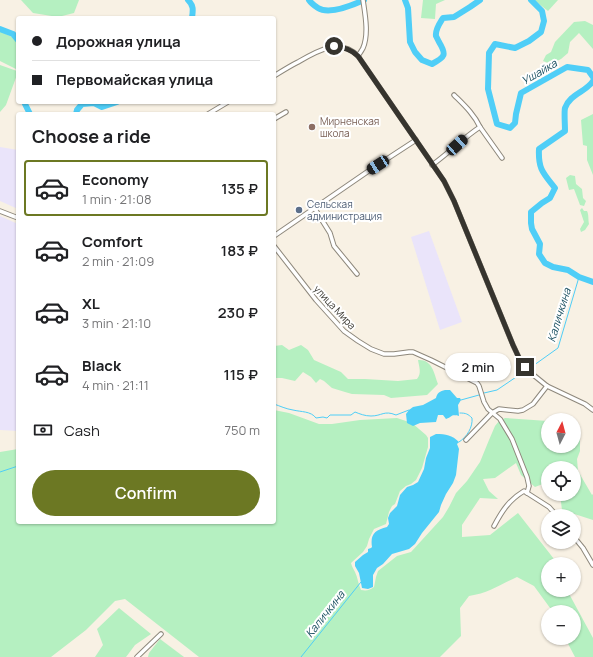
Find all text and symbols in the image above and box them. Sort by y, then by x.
text: Дорожная улица [56,31,181,52]
route start [325,37,343,55]
water label: Ушайка [518,55,560,88]
text: Первомайская улица [56,69,213,90]
place label: Мирненская школа [320,114,379,140]
marker: Мирненская школа [307,122,317,132]
text: Choose a ride [32,124,151,148]
car [444,133,470,157]
car [365,153,391,177]
text: Economy [82,169,149,190]
icon: car [34,170,70,206]
text: 135 ₽ [221,178,258,199]
text: 1 min · 21:08 [82,190,151,208]
place label: Сельская администрация [307,197,382,223]
marker: Сельская администрация [294,205,304,215]
text: Comfort [82,231,143,252]
icon: car [34,232,70,268]
text: 183 ₽ [221,240,258,261]
text: 2 min · 21:09 [82,252,154,270]
street label: улица Мира [311,282,359,332]
water label: Каличкина [543,285,574,344]
text: XL [82,293,100,314]
icon: car [34,294,70,330]
text: 230 ₽ [218,302,258,323]
text: 3 min · 21:10 [82,314,151,332]
callout: 2 min [445,353,511,381]
text: Black [82,355,121,376]
icon: car [34,356,70,392]
text: 2 min [461,358,495,376]
route end [516,358,534,376]
text: 115 ₽ [223,364,258,385]
text: 4 min · 21:11 [82,376,149,394]
north arrow [541,413,581,453]
map controls [541,413,581,645]
icon: cash [32,419,54,441]
text: Cash [64,420,100,441]
text: 750 m [224,421,260,439]
button: locate [541,461,581,501]
button: Confirm [32,470,260,516]
button: layers [541,509,581,549]
button: + [541,557,581,597]
water label: Каличкина [302,586,348,640]
button: − [541,605,581,645]

